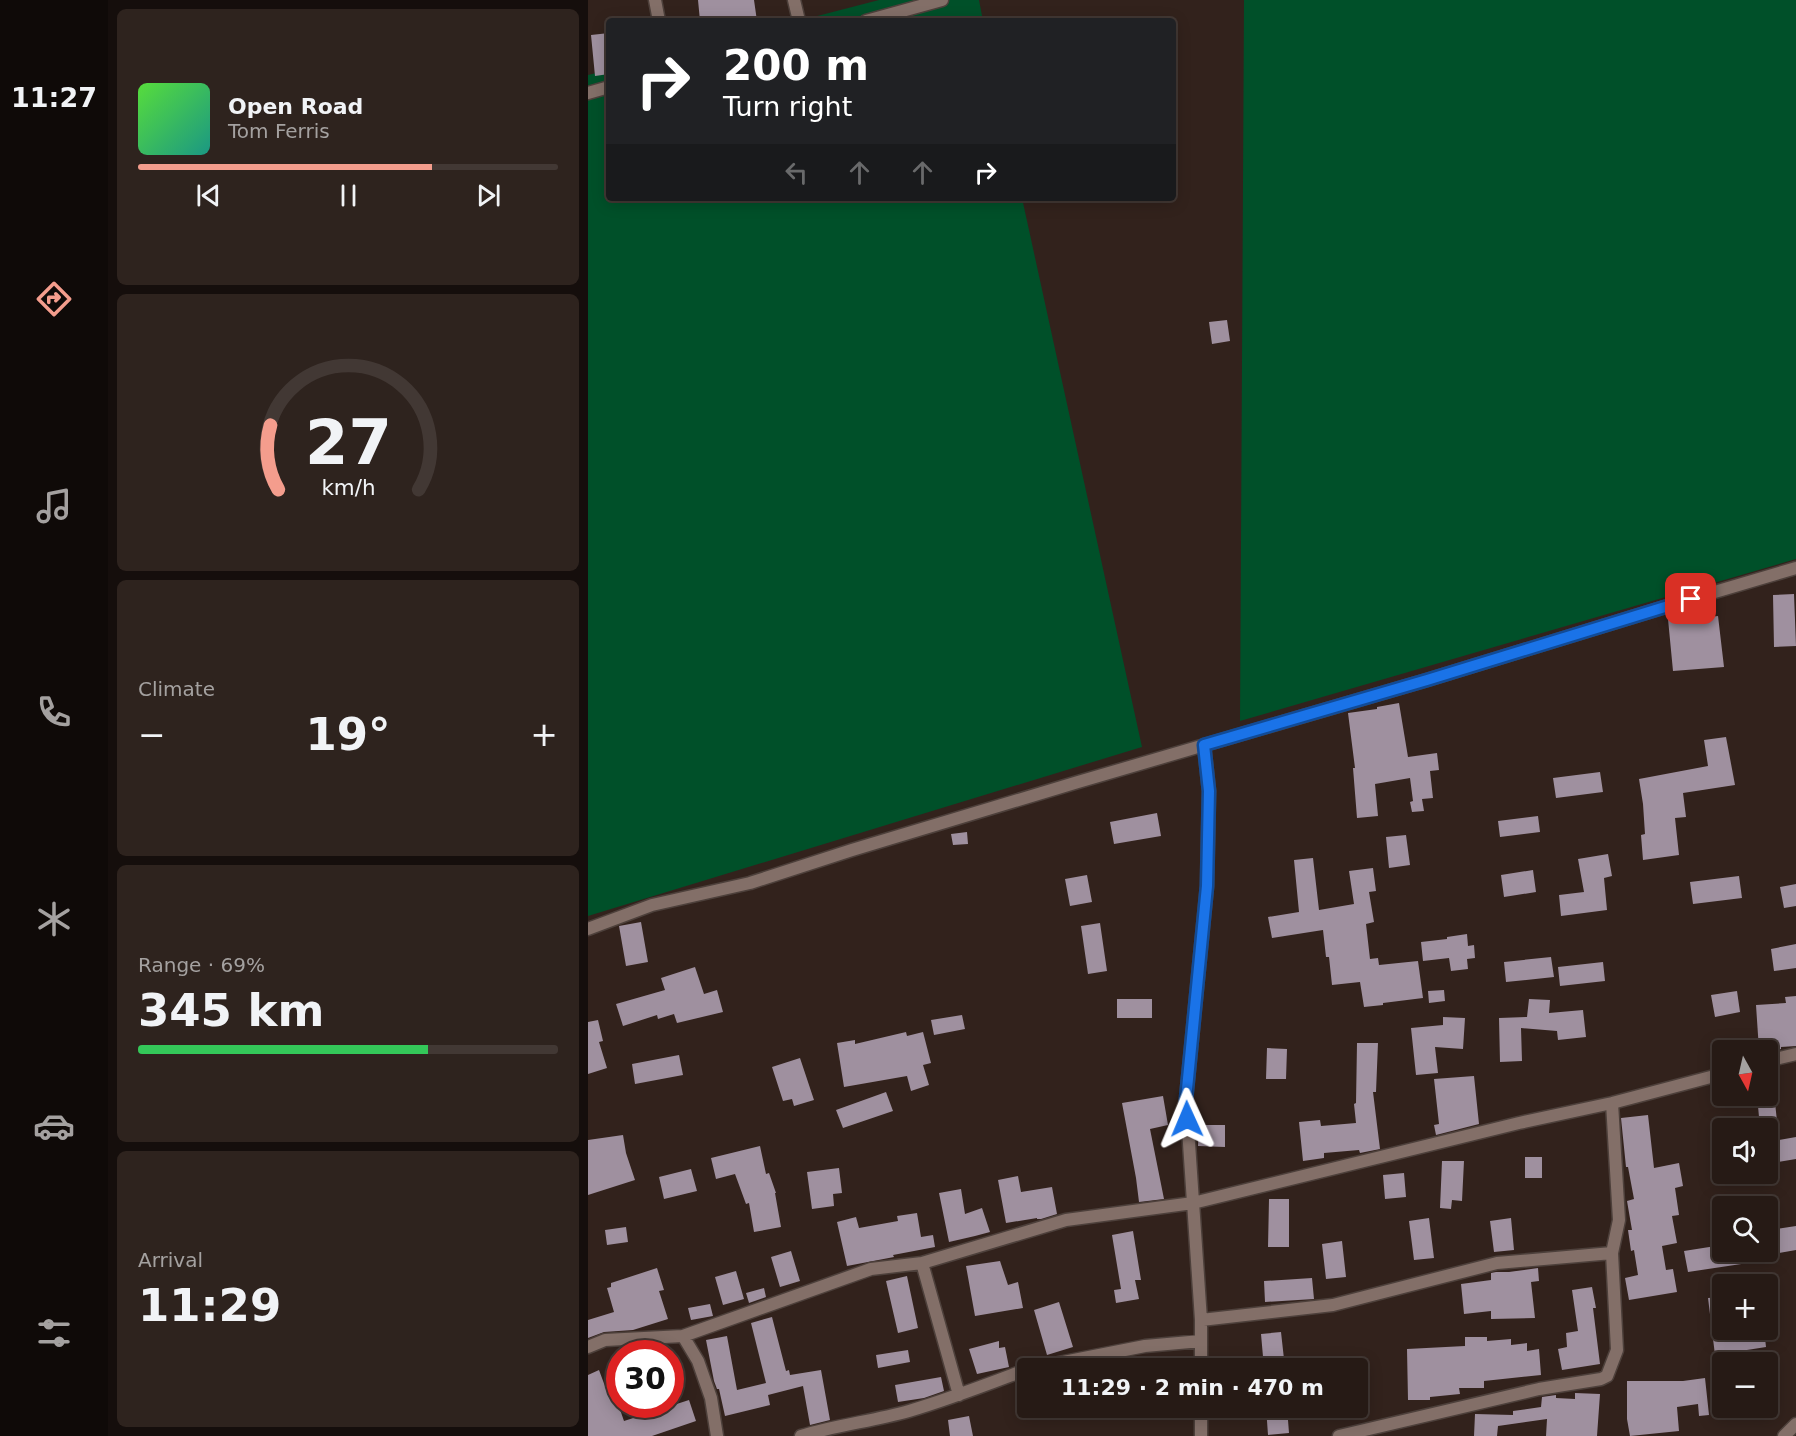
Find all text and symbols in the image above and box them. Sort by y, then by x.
text: 200 m [723,41,869,90]
icon: right [624,42,702,120]
text: 11:27 [11,82,97,113]
text: Turn right [723,91,852,122]
text: Open Road [228,94,363,119]
text: Tom Ferris [228,119,330,143]
icon: left [780,156,813,189]
icon: ahead [843,156,876,189]
icon: ahead [906,156,939,189]
icon: right [969,156,1002,189]
icon: previous [192,179,225,212]
icon: pause [332,179,365,212]
icon: next [472,179,505,212]
icon: directions [33,278,75,320]
text: 27 [305,406,391,479]
text: km/h [321,475,375,500]
icon: music [33,485,75,527]
pin [1665,573,1716,624]
icon: arrive [1674,582,1707,615]
text: Climate [138,677,215,701]
icon: phone [33,691,75,733]
text: 19° [305,708,391,761]
text: − [138,715,166,754]
text: + [530,715,558,754]
icon: climate [33,898,75,940]
text: Range · 69% [138,953,265,977]
text: 345 km [138,984,324,1037]
north arrow [1712,1040,1778,1106]
map controls [1712,1040,1778,1418]
position arrow [1155,1087,1219,1151]
icon: car [33,1105,75,1147]
button: sound [1712,1118,1778,1184]
button: search [1712,1196,1778,1262]
text: Arrival [138,1248,203,1272]
button: + [1712,1274,1778,1340]
text: 11:29 [138,1279,281,1332]
icon: filters [33,1312,75,1354]
speed limit sign: 30 [606,1340,684,1418]
button: − [1712,1352,1778,1418]
text: 11:29 · 2 min · 470 m [1061,1375,1324,1400]

